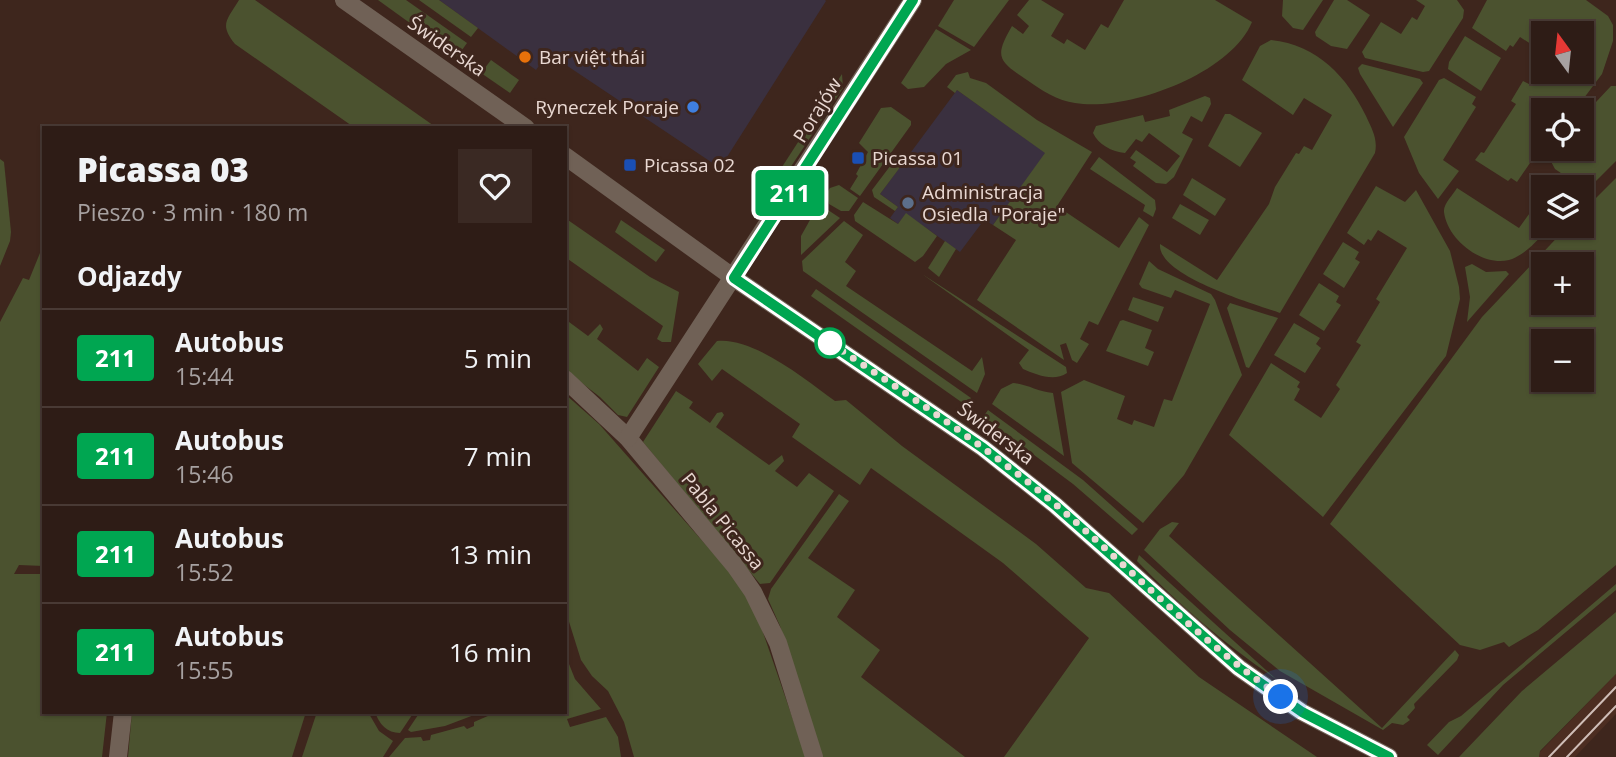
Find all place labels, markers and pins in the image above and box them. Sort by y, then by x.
place label: Bar việt thái [539,44,645,70]
marker: Bar việt thái [517,49,533,65]
place label: Ryneczek Poraje [535,94,679,120]
marker: Ryneczek Poraje [685,99,701,115]
place label: Picassa 01 [872,145,963,171]
marker: Picassa 01 [850,150,866,166]
place label: Picassa 02 [644,152,735,178]
marker: Picassa 02 [622,157,638,173]
place label: Administracja Osiedla "Poraje" [922,179,1065,227]
marker: Administracja Osiedla "Poraje" [900,195,916,211]
unlabelled marker [815,328,845,358]

